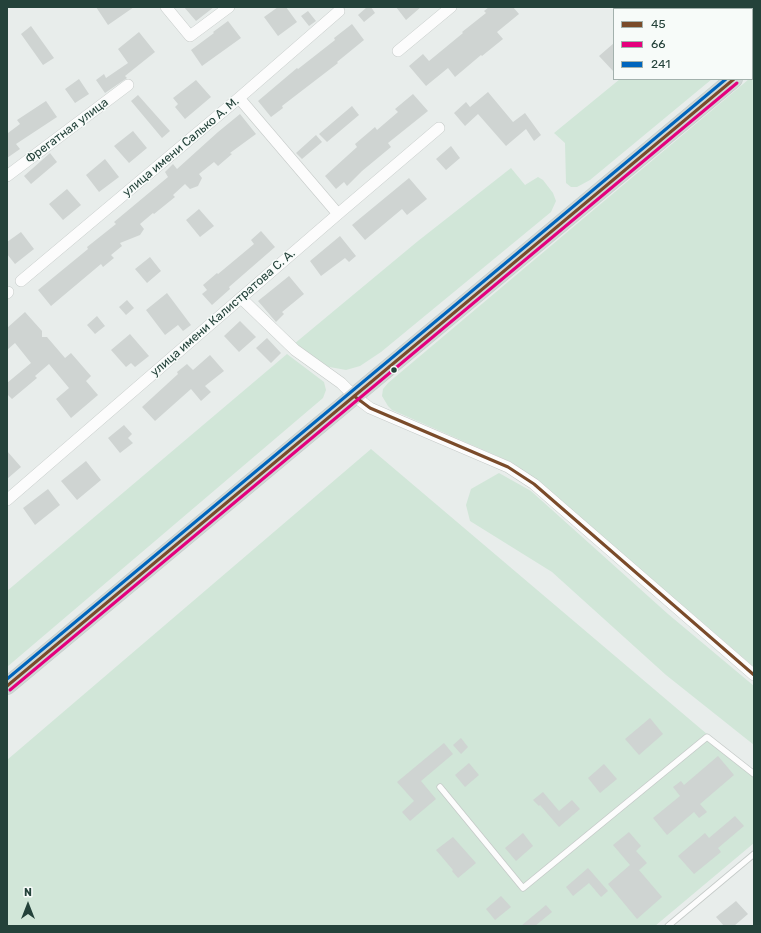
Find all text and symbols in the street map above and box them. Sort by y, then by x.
legend [613,8,753,80]
text: 45 [651,17,666,31]
text: 66 [651,37,665,51]
text: 241 [651,57,670,71]
street label: улица имени Салько А. М. [120,94,242,200]
street label: Фрегатная улица [23,95,111,167]
street label: улица имени Калистратова С. А. [148,246,298,380]
unlabelled marker [389,365,399,375]
north arrow [8,885,48,925]
text: N [24,886,32,899]

